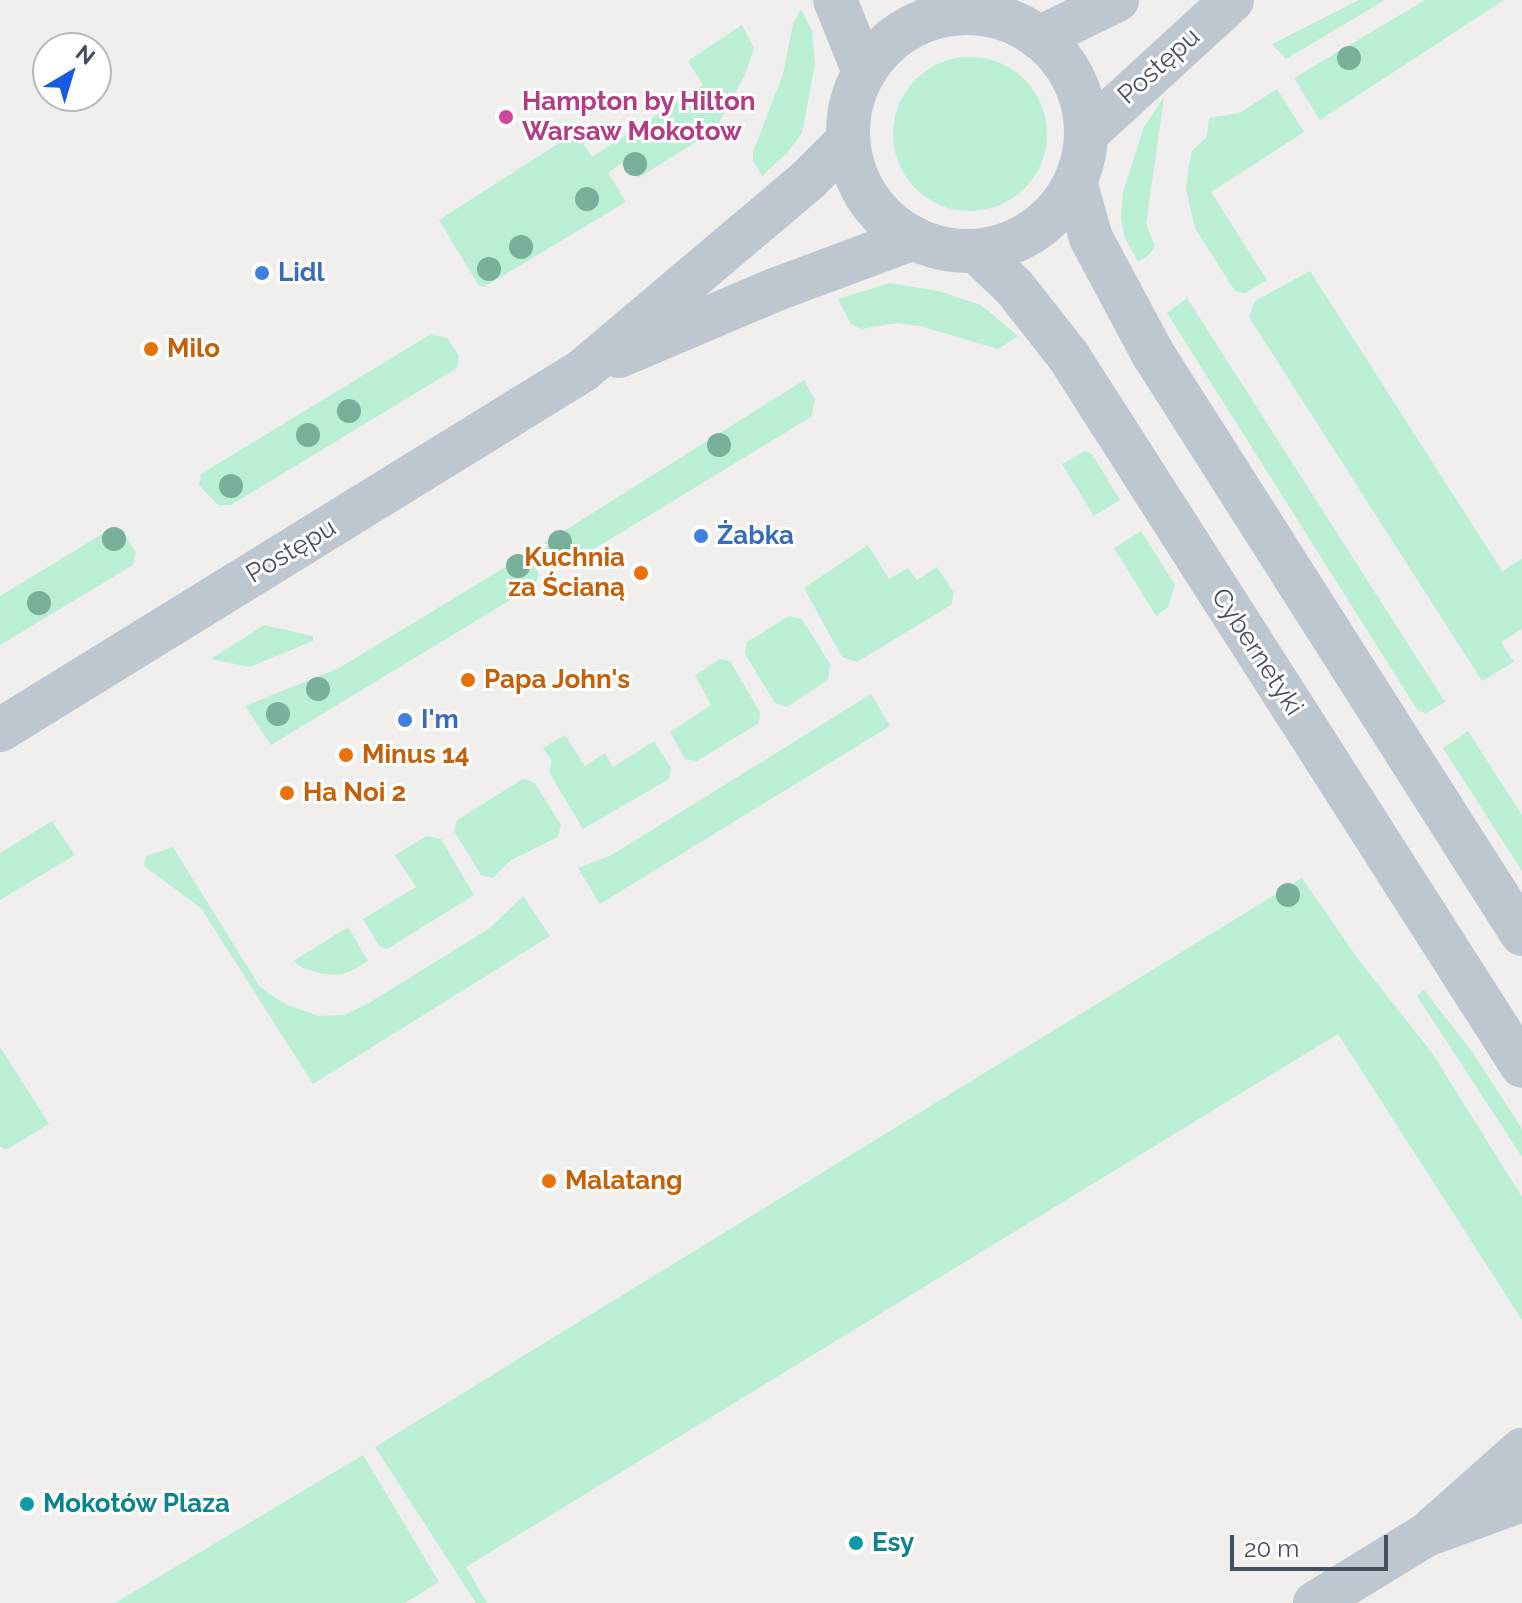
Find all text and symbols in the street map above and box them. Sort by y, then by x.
street label: Postępu [1112,21,1206,111]
north arrow [32,32,112,112]
text: N [71,39,100,70]
place label: Hampton by Hilton Warsaw Mokotow [522,86,756,148]
marker: Hampton by Hilton Warsaw Mokotow [497,108,515,126]
place label: Lidl [278,257,325,289]
marker: Lidl [253,264,271,282]
place label: Milo [167,333,220,365]
marker: Milo [142,340,160,358]
street label: Postępu [240,512,342,590]
place label: Żabka [717,520,794,552]
marker: Żabka [692,527,710,545]
place label: Kuchnia za Ścianą [508,542,625,604]
marker: Kuchnia za Ścianą [632,564,650,582]
street label: Cybernetyki [1204,583,1310,721]
place label: Papa John's [484,664,631,696]
marker: Papa John's [459,671,477,689]
place label: I'm [421,704,459,736]
marker: I'm [396,711,414,729]
place label: Minus 14 [362,739,470,771]
marker: Minus 14 [337,746,355,764]
place label: Ha Noi 2 [303,777,406,809]
marker: Ha Noi 2 [278,784,296,802]
place label: Malatang [565,1165,682,1197]
marker: Malatang [540,1172,558,1190]
place label: Mokotów Plaza [43,1488,231,1520]
marker: Mokotów Plaza [18,1495,36,1513]
scale bar [1234,1519,1392,1569]
place label: Esy [872,1527,914,1559]
marker: Esy [847,1534,865,1552]
text: 20 m [1244,1534,1299,1563]

